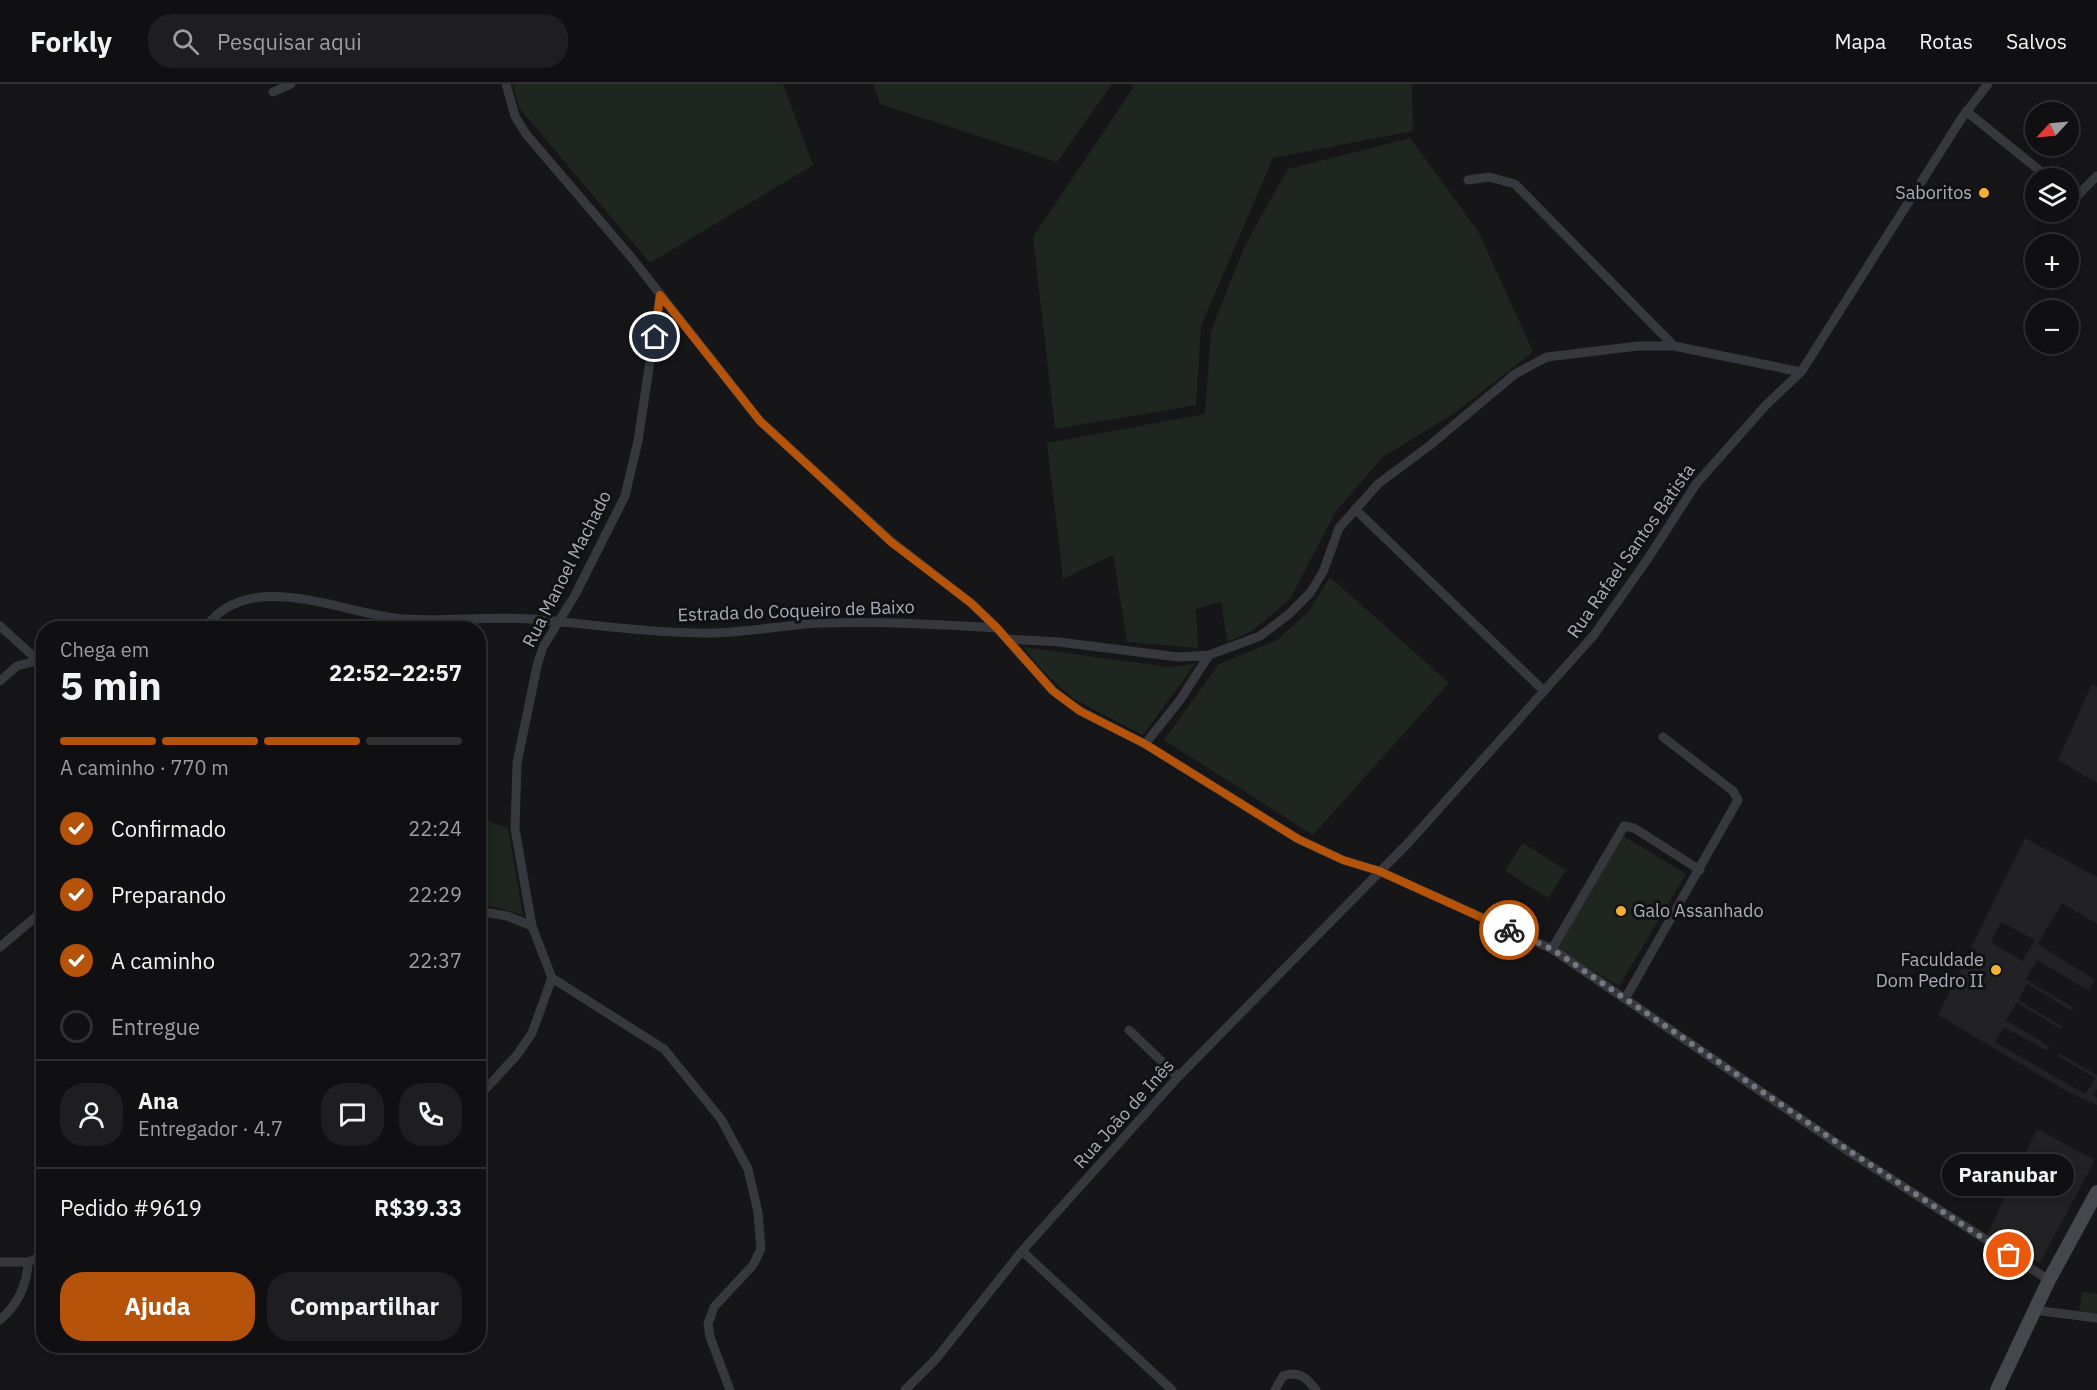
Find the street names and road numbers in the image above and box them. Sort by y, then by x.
street label: Rua Rafael Santos Batista [1562,459,1700,642]
street label: Rua Manoel Machado [517,487,616,651]
street label: Estrada do Coqueiro de Baixo [677,595,915,626]
street label: Rua João de Inês [1068,1054,1179,1173]

